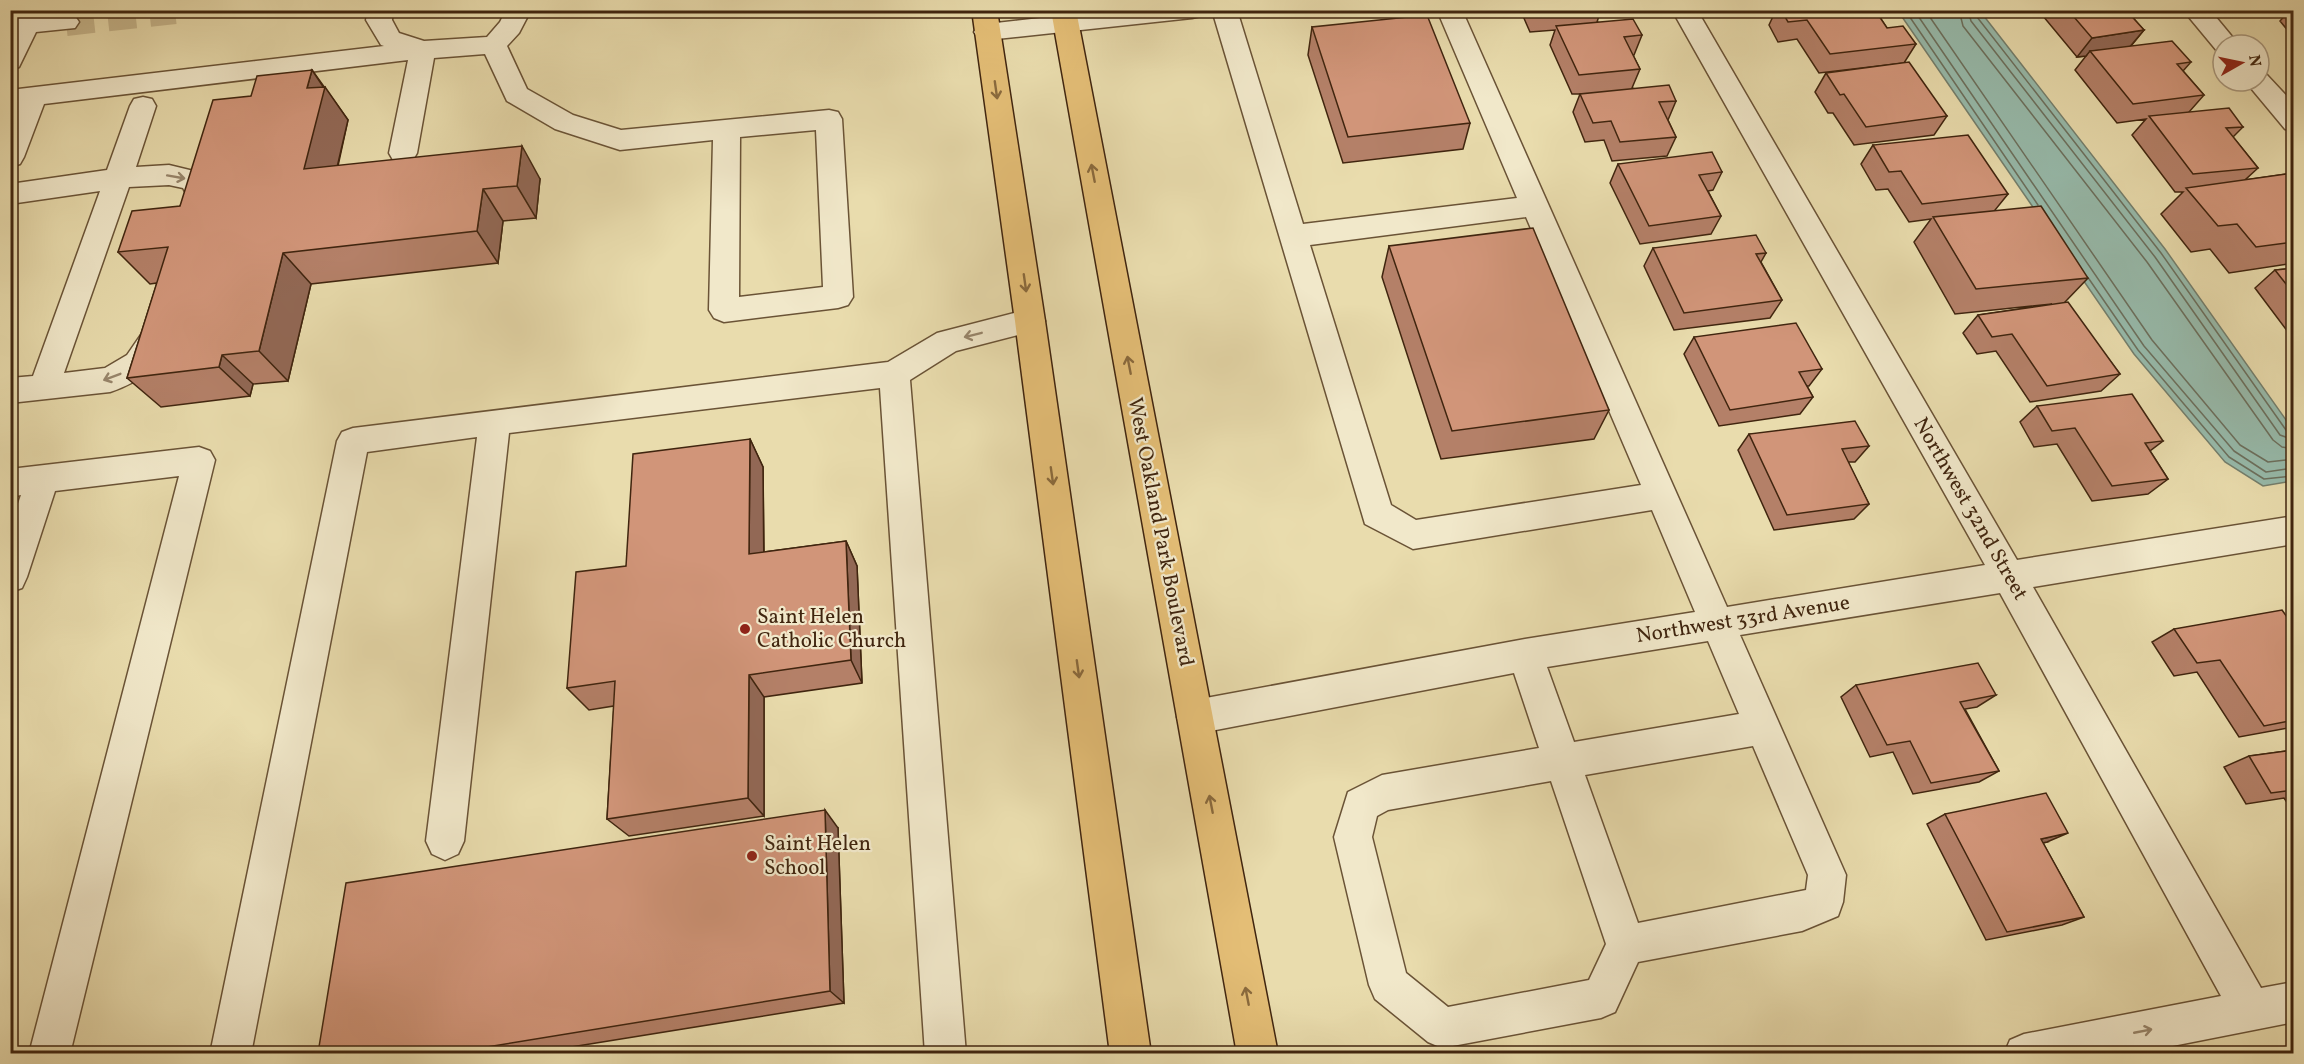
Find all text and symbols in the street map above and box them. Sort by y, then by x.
north arrow [2211,33,2271,93]
text: N [2242,54,2266,69]
one-way arrow [991,80,1002,99]
one-way arrow [1087,164,1098,184]
one-way arrow [166,172,185,183]
one-way arrow [1019,272,1030,292]
one-way arrow [964,329,983,341]
one-way arrow [1123,356,1134,375]
one-way arrow [103,373,121,384]
street label: West Oakland Park Boulevard [1120,395,1200,669]
street label: Northwest 32nd Street [1906,412,2034,606]
one-way arrow [1046,466,1057,485]
street label: Northwest 33rd Avenue [1634,589,1852,651]
place label: Saint Helen Catholic Church [757,603,906,656]
marker: Saint Helen Catholic Church [738,622,752,636]
one-way arrow [1073,659,1084,678]
one-way arrow [1205,795,1216,815]
place label: Saint Helen School [764,830,871,883]
marker: Saint Helen School [745,849,759,863]
one-way arrow [1241,987,1252,1006]
one-way arrow [2133,1025,2152,1036]

